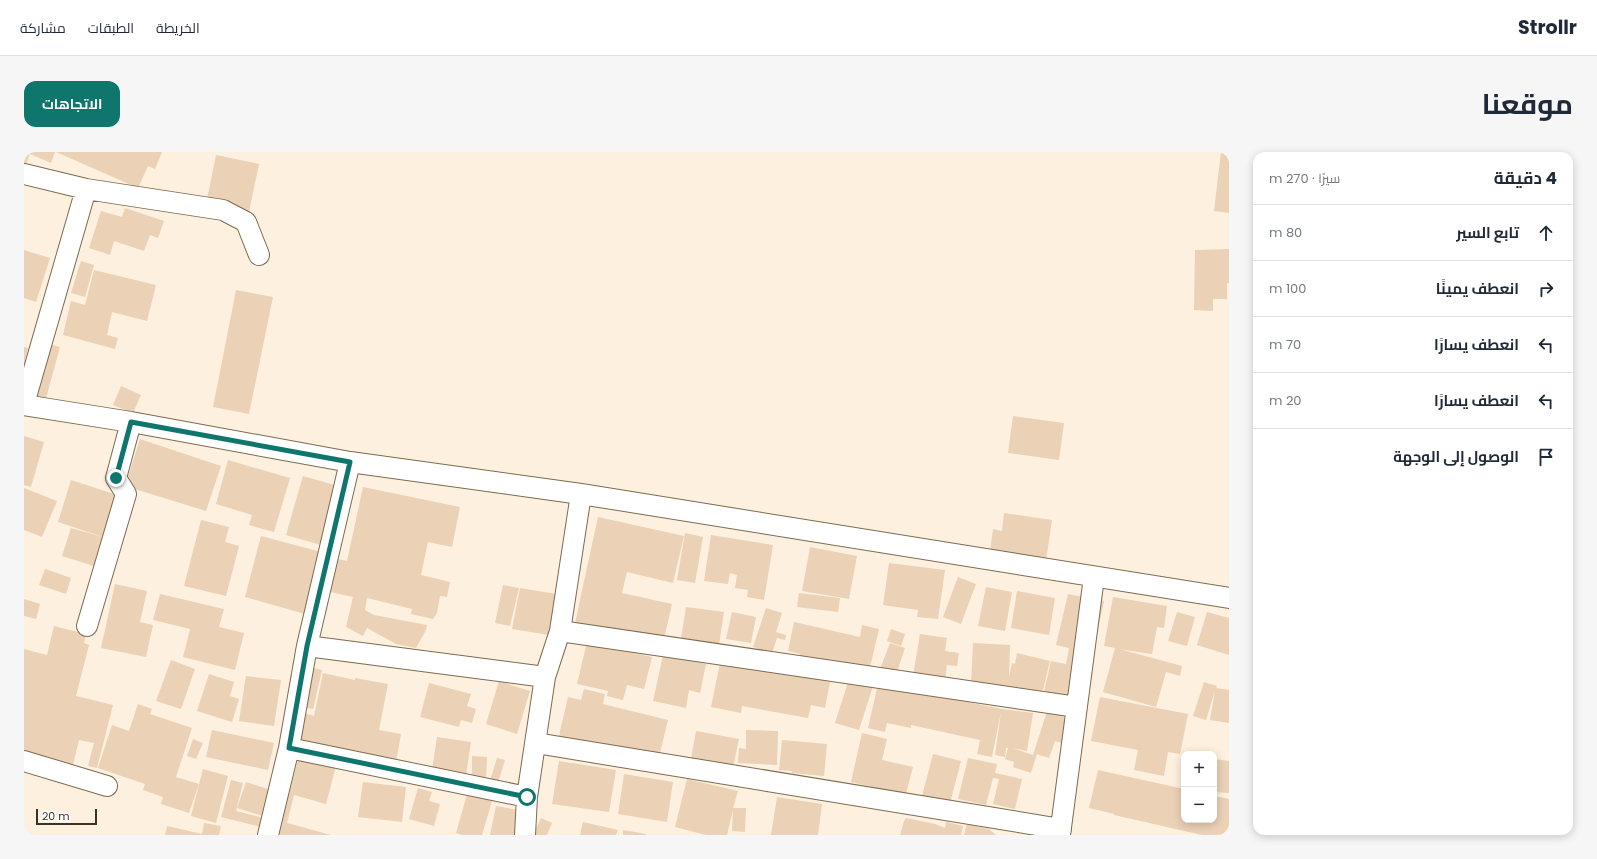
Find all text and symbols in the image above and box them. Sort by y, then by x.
text: Strollr [1518,14,1577,41]
text: مشاركة [20,18,66,38]
text: الطبقات [88,18,134,38]
text: الخريطة [156,18,200,38]
button: الاتجاهات [24,81,120,127]
text: موقعنا [1482,85,1573,124]
text: 4 دقيقة [1494,166,1557,190]
text: سيرًا · 270 m [1269,169,1340,188]
text: تابع السير [1456,222,1519,243]
icon: ahead [1535,222,1557,244]
text: 80 m [1269,223,1302,242]
text: انعطف يمينًا [1436,278,1519,299]
icon: right [1535,278,1557,300]
text: 100 m [1269,279,1306,298]
text: انعطف يسارًا [1434,334,1519,355]
icon: left [1535,334,1557,356]
text: 70 m [1269,335,1301,354]
text: انعطف يسارًا [1434,390,1519,411]
icon: left [1535,390,1557,412]
text: 20 m [1269,391,1302,410]
text: الوصول إلى الوجهة [1393,446,1519,467]
icon: arrive [1535,446,1557,468]
route end [107,469,125,487]
map controls [1181,751,1217,823]
button: + [1181,751,1217,787]
button: − [1181,787,1217,823]
route start [518,788,536,806]
scale bar [36,807,97,826]
text: 20 m [42,808,70,824]

